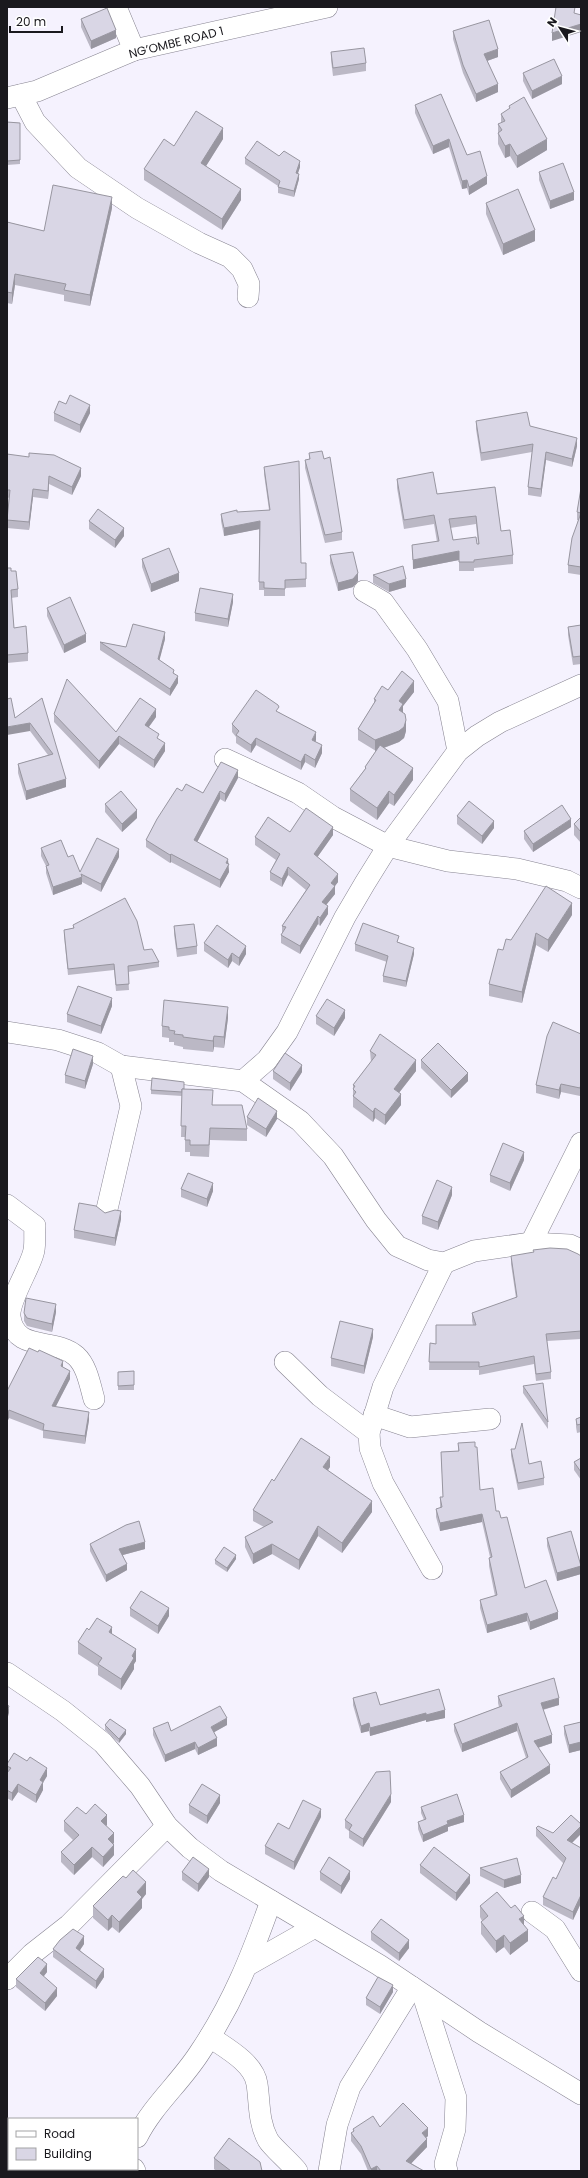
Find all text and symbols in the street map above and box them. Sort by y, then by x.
scale bar [10,8,62,34]
north arrow [540,8,580,48]
text: 20 m [16,13,46,30]
text: N [543,14,561,30]
street label: NG’OMBE ROAD 1 [127,22,225,62]
legend [8,2118,138,2170]
text: Road [44,2125,75,2142]
text: Building [44,2145,92,2162]

